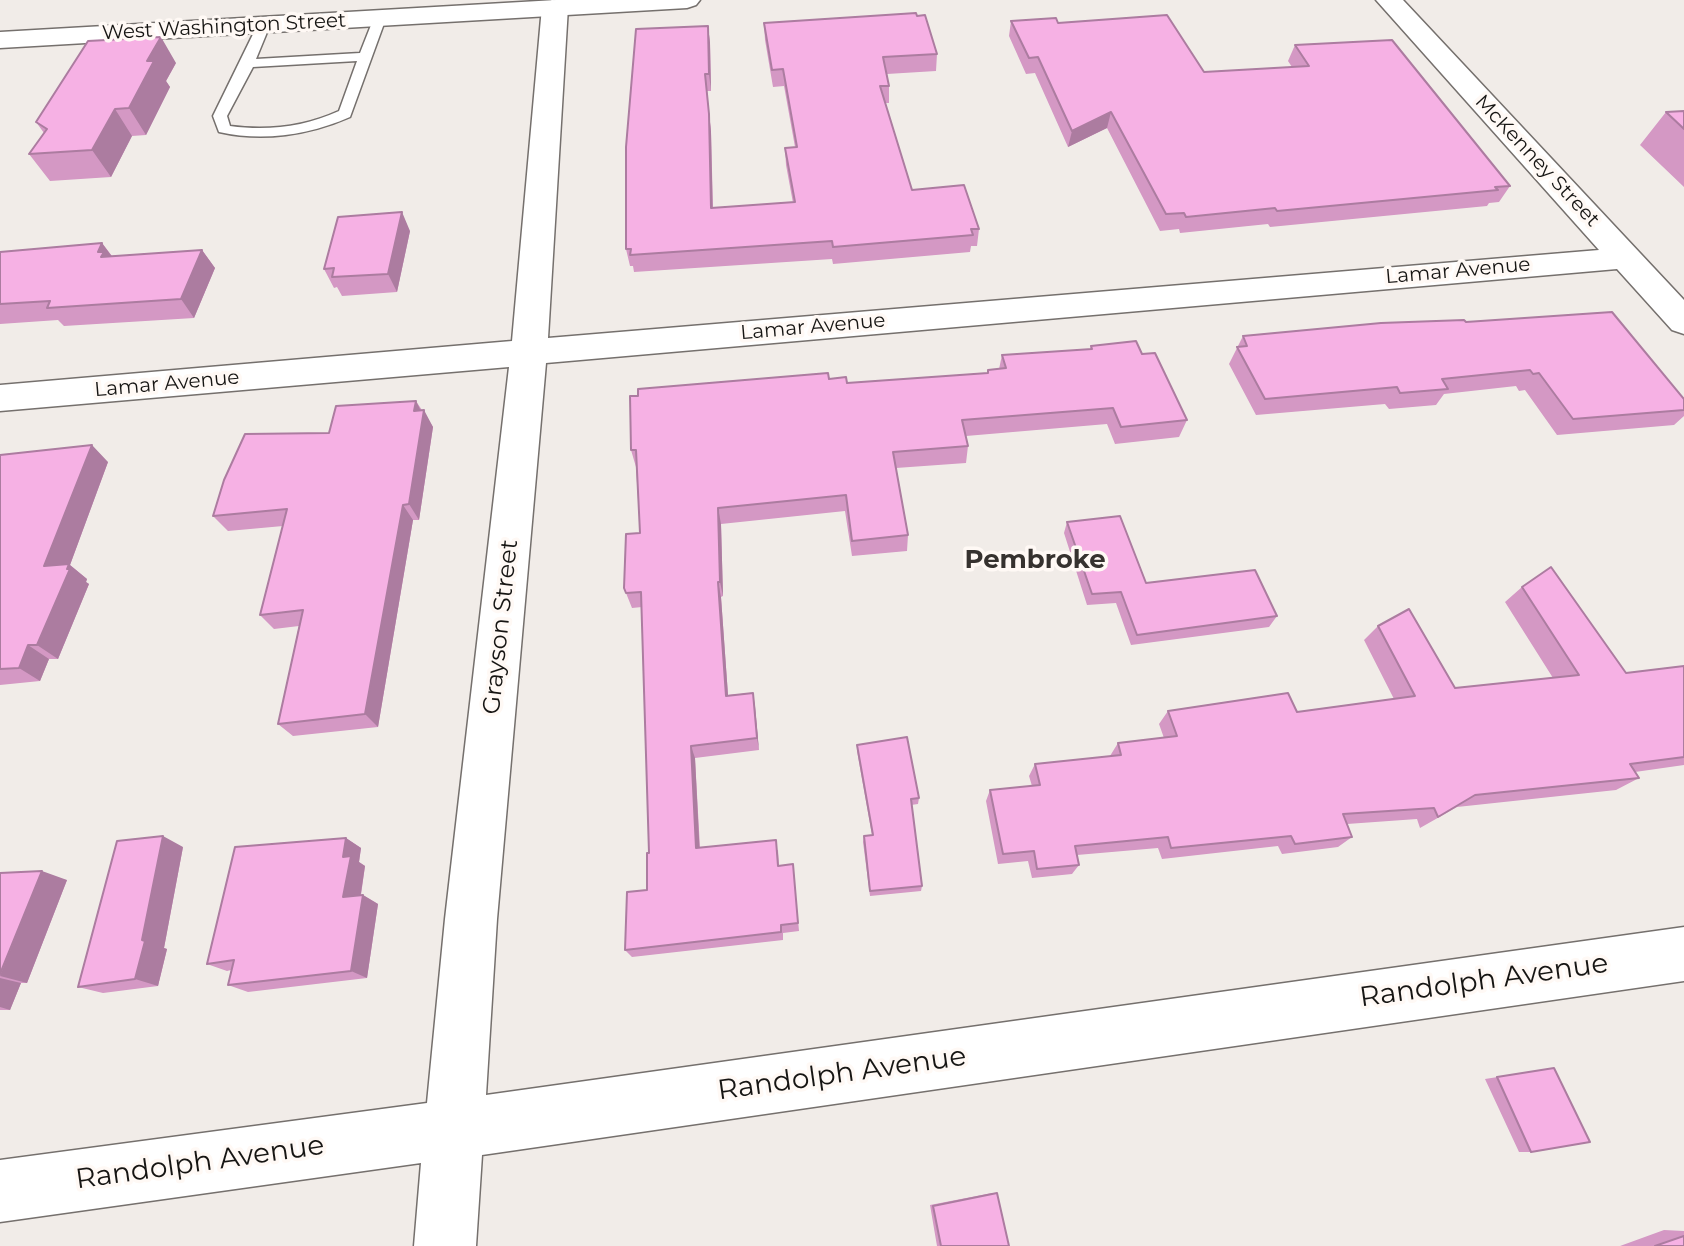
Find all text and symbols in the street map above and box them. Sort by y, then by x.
street label: West Washington Street [101,9,347,45]
street label: McKenney Street [1470,90,1604,232]
street label: Lamar Avenue [1385,253,1531,289]
street label: Lamar Avenue [740,309,886,345]
street label: Lamar Avenue [94,366,240,402]
street label: Grayson Street [478,538,524,716]
district label: Pembroke [964,544,1106,576]
street label: Randolph Avenue [1358,947,1610,1015]
street label: Randolph Avenue [716,1040,968,1108]
street label: Randolph Avenue [74,1129,326,1197]

